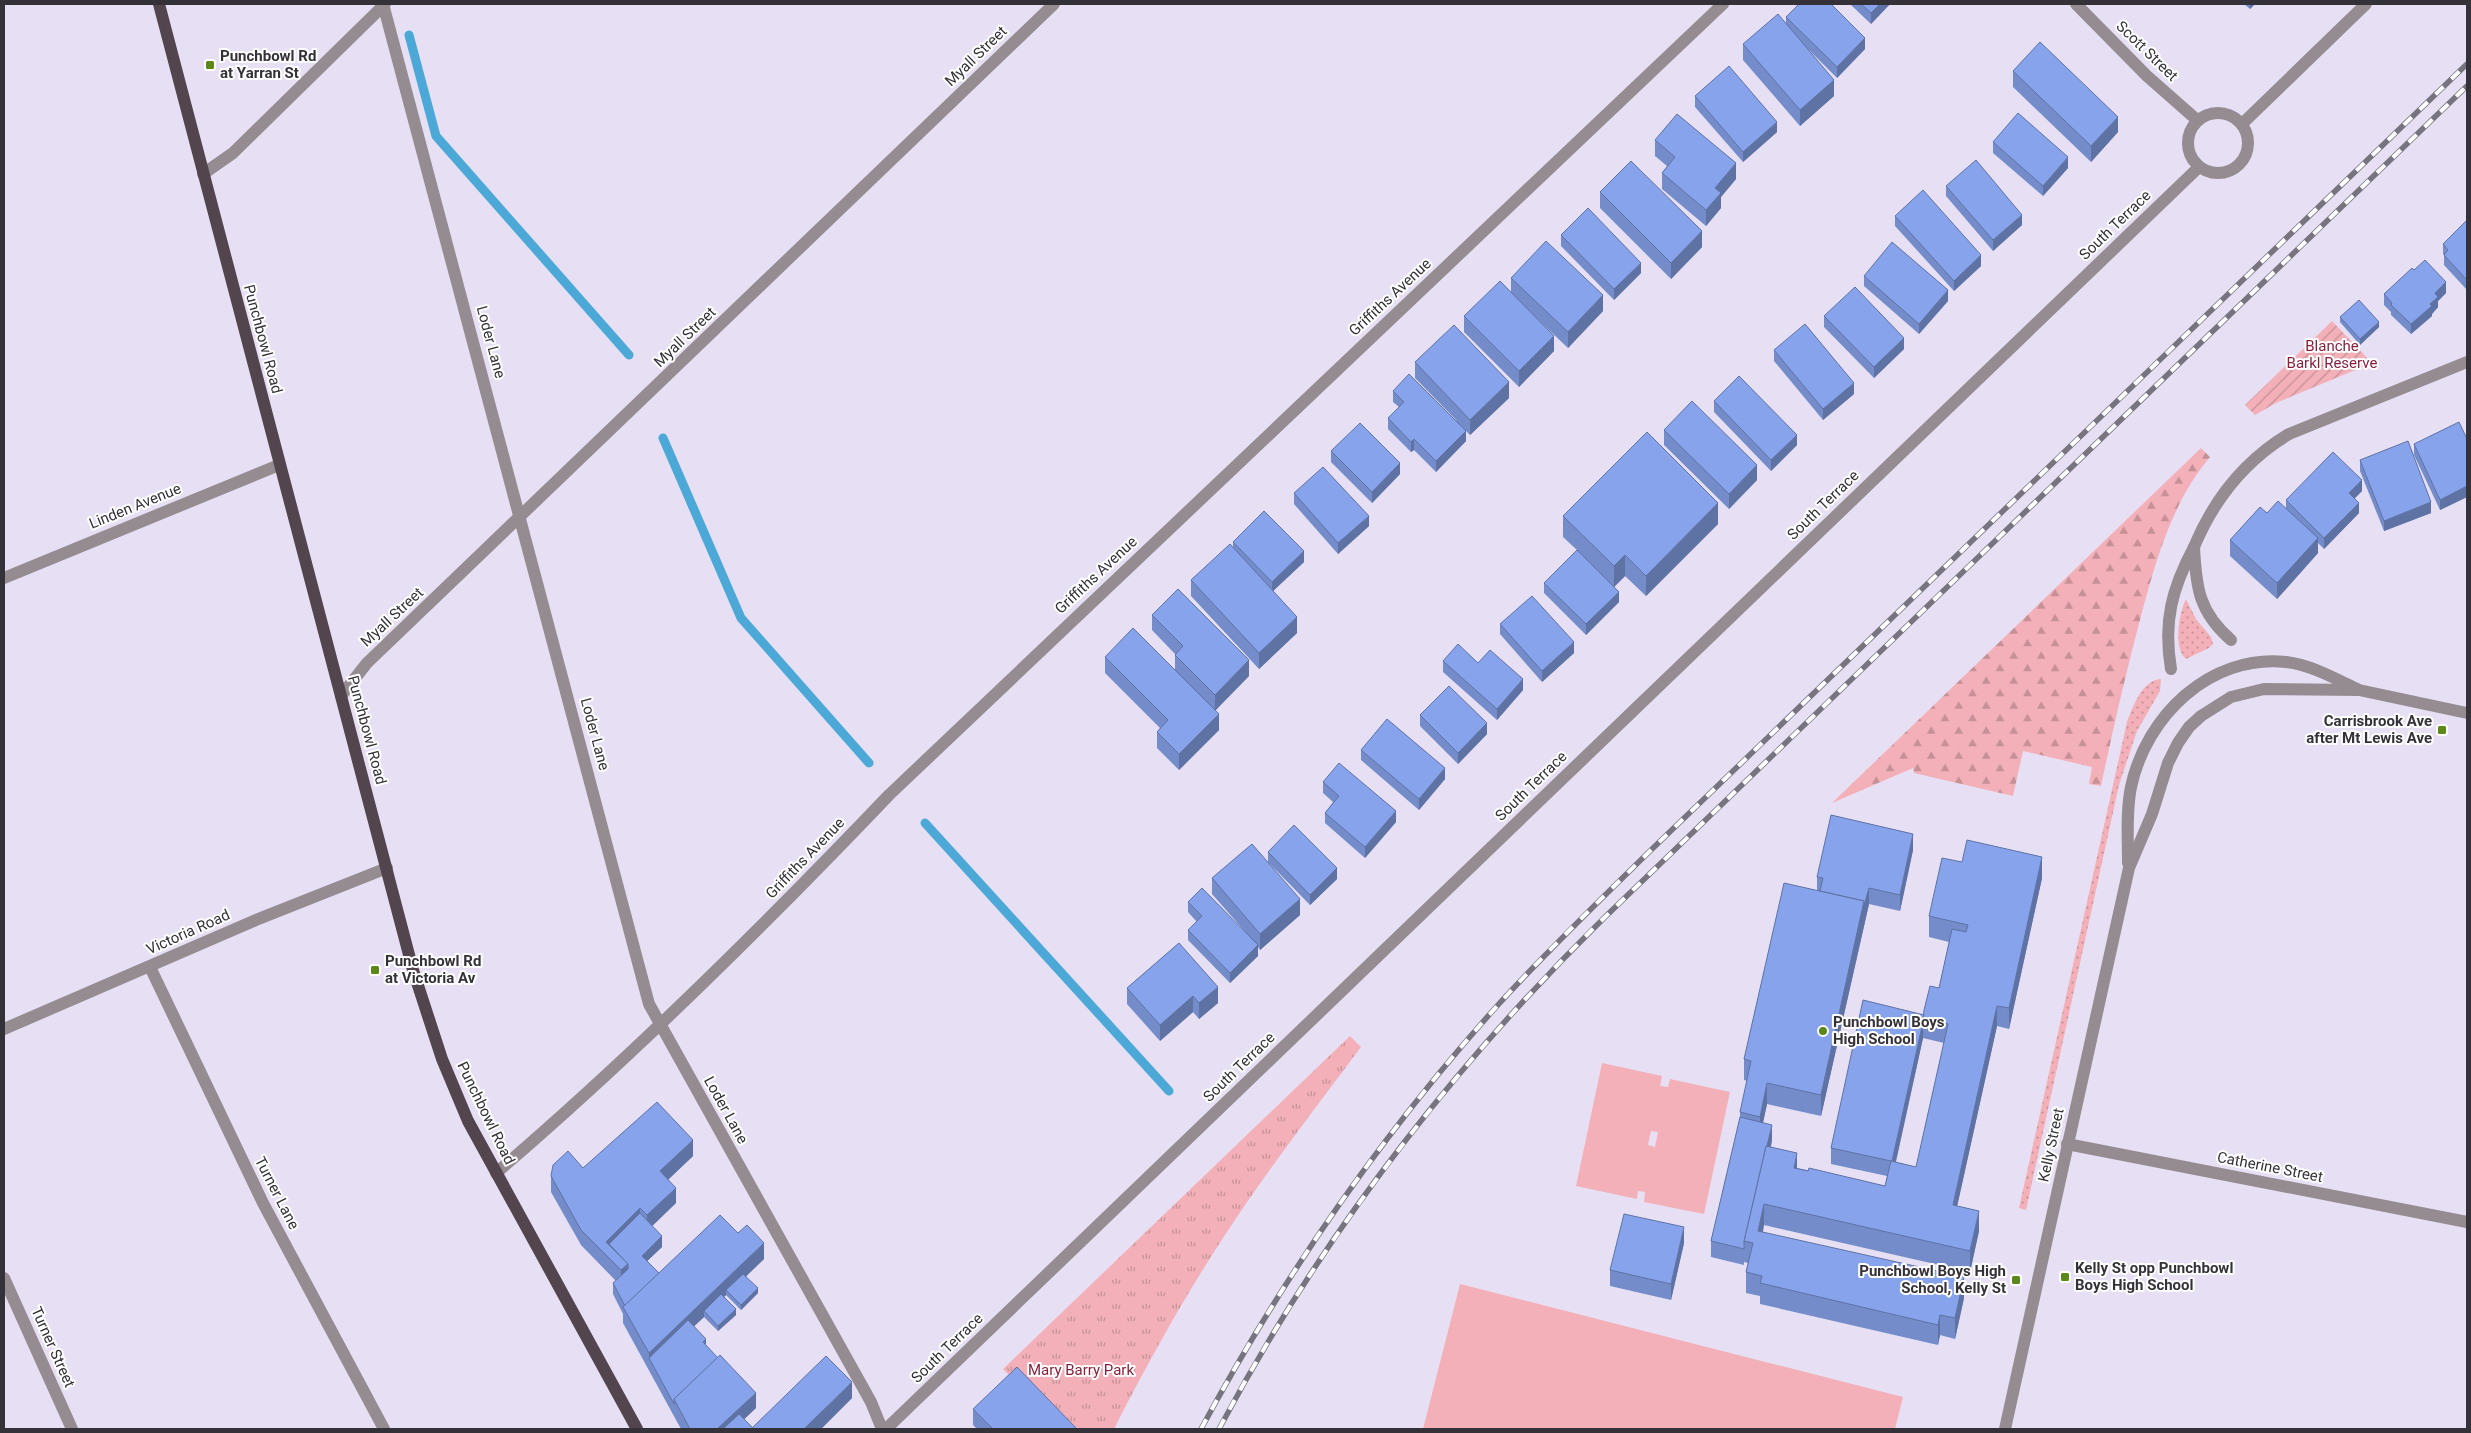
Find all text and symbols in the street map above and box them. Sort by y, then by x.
street label: Scott Street [2113,17,2182,85]
street label: Myall Street [941,22,1011,90]
place label: Punchbowl Rd at Yarran St [220,47,316,82]
marker: Punchbowl Rd at Yarran St [204,59,216,71]
street label: South Terrace [2076,186,2154,264]
street label: Griffiths Avenue [1345,254,1435,340]
street label: Punchbowl Road [240,282,286,396]
street label: Myall Street [650,303,720,371]
street label: Loder Lane [473,304,509,380]
park label: Blanche Barkl Reserve [2287,337,2377,372]
street label: South Terrace [1784,466,1862,544]
street label: Linden Avenue [86,479,184,533]
street label: Griffiths Avenue [1051,532,1141,618]
street label: Myall Street [357,583,427,650]
street label: Punchbowl Road [344,673,390,787]
street label: Loder Lane [577,696,613,772]
place label: Carrisbrook Ave after Mt Lewis Ave [2306,712,2432,747]
marker: Carrisbrook Ave after Mt Lewis Ave [2436,724,2448,736]
street label: South Terrace [1492,747,1570,825]
street label: Griffiths Avenue [762,814,848,902]
street label: Victoria Road [144,906,232,958]
place label: Punchbowl Rd at Victoria Av [385,952,481,987]
marker: Punchbowl Rd at Victoria Av [369,964,381,976]
place label: Punchbowl Boys High School [1833,1013,1945,1048]
marker: Punchbowl Boys High School [1817,1025,1829,1037]
street label: South Terrace [1200,1028,1278,1106]
street label: Punchbowl Road [453,1059,519,1167]
street label: Loder Lane [700,1073,752,1147]
street label: Kelly Street [2034,1106,2068,1183]
street label: Catherine Street [2216,1148,2324,1186]
street label: Turner Lane [251,1154,303,1232]
place label: Kelly St opp Punchbowl Boys High School [2075,1259,2233,1294]
place label: Punchbowl Boys High School, Kelly St [1859,1262,2006,1297]
marker: Kelly St opp Punchbowl Boys High School [2059,1271,2071,1283]
marker: Punchbowl Boys High School, Kelly St [2010,1274,2022,1286]
street label: Turner Street [27,1304,79,1390]
street label: South Terrace [908,1309,986,1387]
park label: Mary Barry Park [1028,1361,1134,1379]

